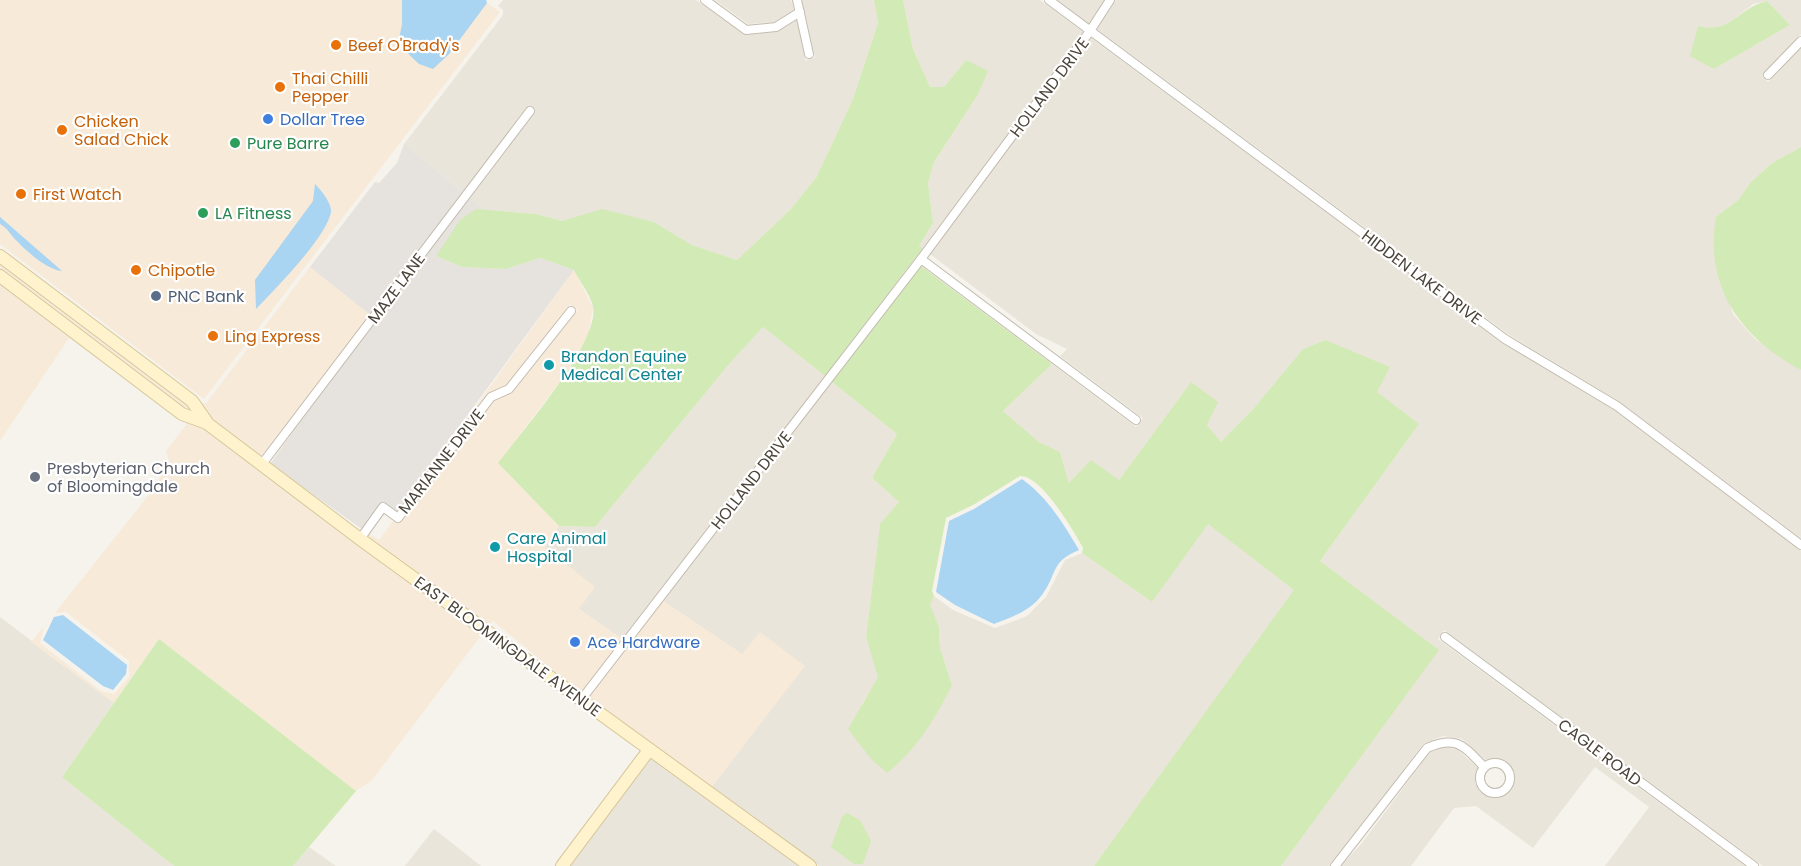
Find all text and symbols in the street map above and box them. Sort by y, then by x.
street label: HOLLAND DRIVE [1004,33,1094,142]
place label: Beef O'Brady's [348,34,460,57]
marker: Beef O'Brady's [329,38,343,52]
place label: Thai Chilli Pepper [292,67,368,108]
marker: Thai Chilli Pepper [273,80,287,94]
place label: Dollar Tree [280,108,365,131]
place label: Chicken Salad Chick [74,110,169,151]
marker: Dollar Tree [261,112,275,126]
marker: Chicken Salad Chick [55,123,69,137]
place label: Pure Barre [247,132,329,155]
marker: Pure Barre [228,136,242,150]
place label: First Watch [33,183,122,206]
marker: First Watch [14,187,28,201]
place label: LA Fitness [215,202,292,225]
marker: LA Fitness [196,206,210,220]
street label: HIDDEN LAKE DRIVE [1357,225,1487,330]
street label: MAZE LANE [362,248,431,328]
place label: Chipotle [148,259,215,282]
marker: Chipotle [129,263,143,277]
place label: PNC Bank [168,285,245,308]
marker: PNC Bank [149,289,163,303]
place label: Ling Express [225,325,320,348]
marker: Ling Express [206,329,220,343]
place label: Brandon Equine Medical Center [561,345,687,386]
marker: Brandon Equine Medical Center [542,358,556,372]
street label: MARIANNE DRIVE [393,404,490,519]
street label: HOLLAND DRIVE [706,426,797,534]
place label: Presbyterian Church of Bloomingdale [47,457,210,498]
marker: Presbyterian Church of Bloomingdale [28,470,42,484]
place label: Care Animal Hospital [507,527,607,568]
marker: Care Animal Hospital [488,540,502,554]
street label: EAST BLOOMINGDALE AVENUE [409,571,606,722]
place label: Ace Hardware [587,631,700,654]
marker: Ace Hardware [568,635,582,649]
street label: CAGLE ROAD [1553,713,1646,791]

